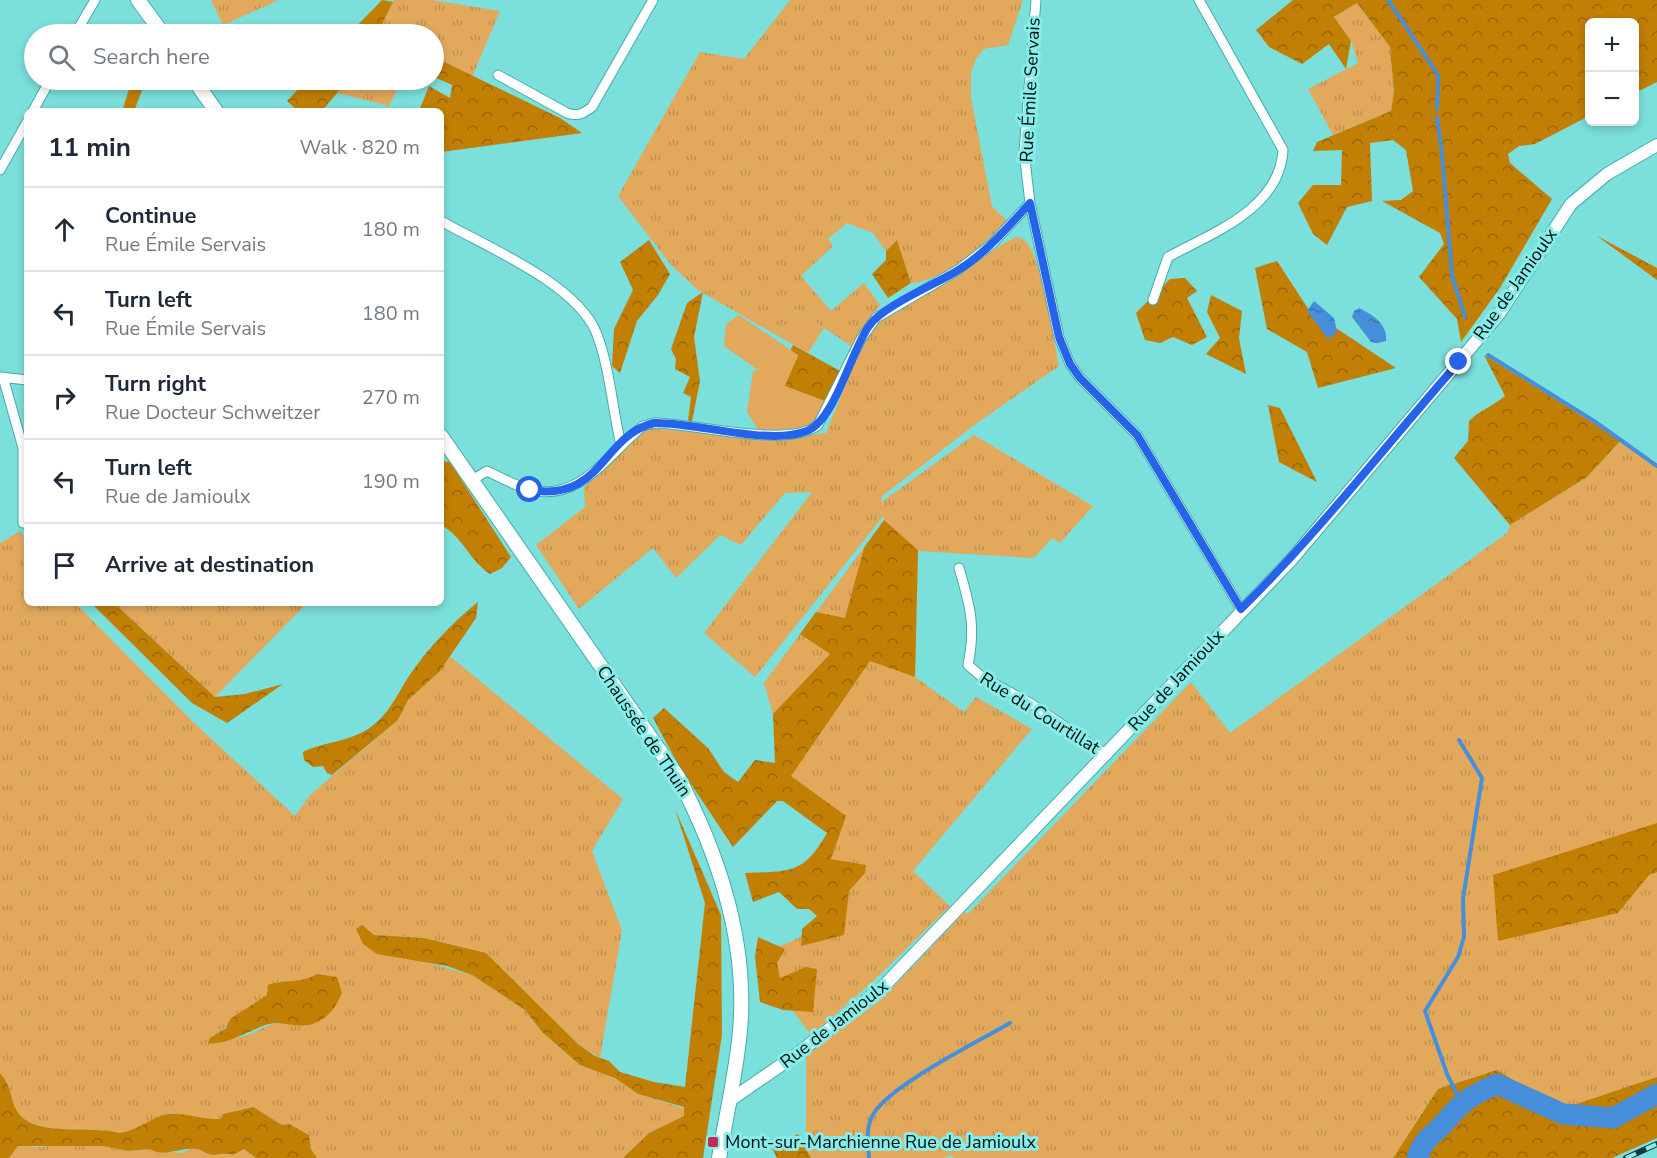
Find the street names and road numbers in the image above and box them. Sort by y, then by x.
street label: Rue Émile Servais [1014,17,1046,163]
street label: Rue de Jamioulx [1468,223,1563,344]
street label: Rue de Jamioulx [1123,624,1230,736]
street label: Chaussée de Thuin [591,661,697,801]
street label: Rue du Courtillat [976,667,1105,760]
street label: Rue de Jamioulx [775,974,893,1074]

